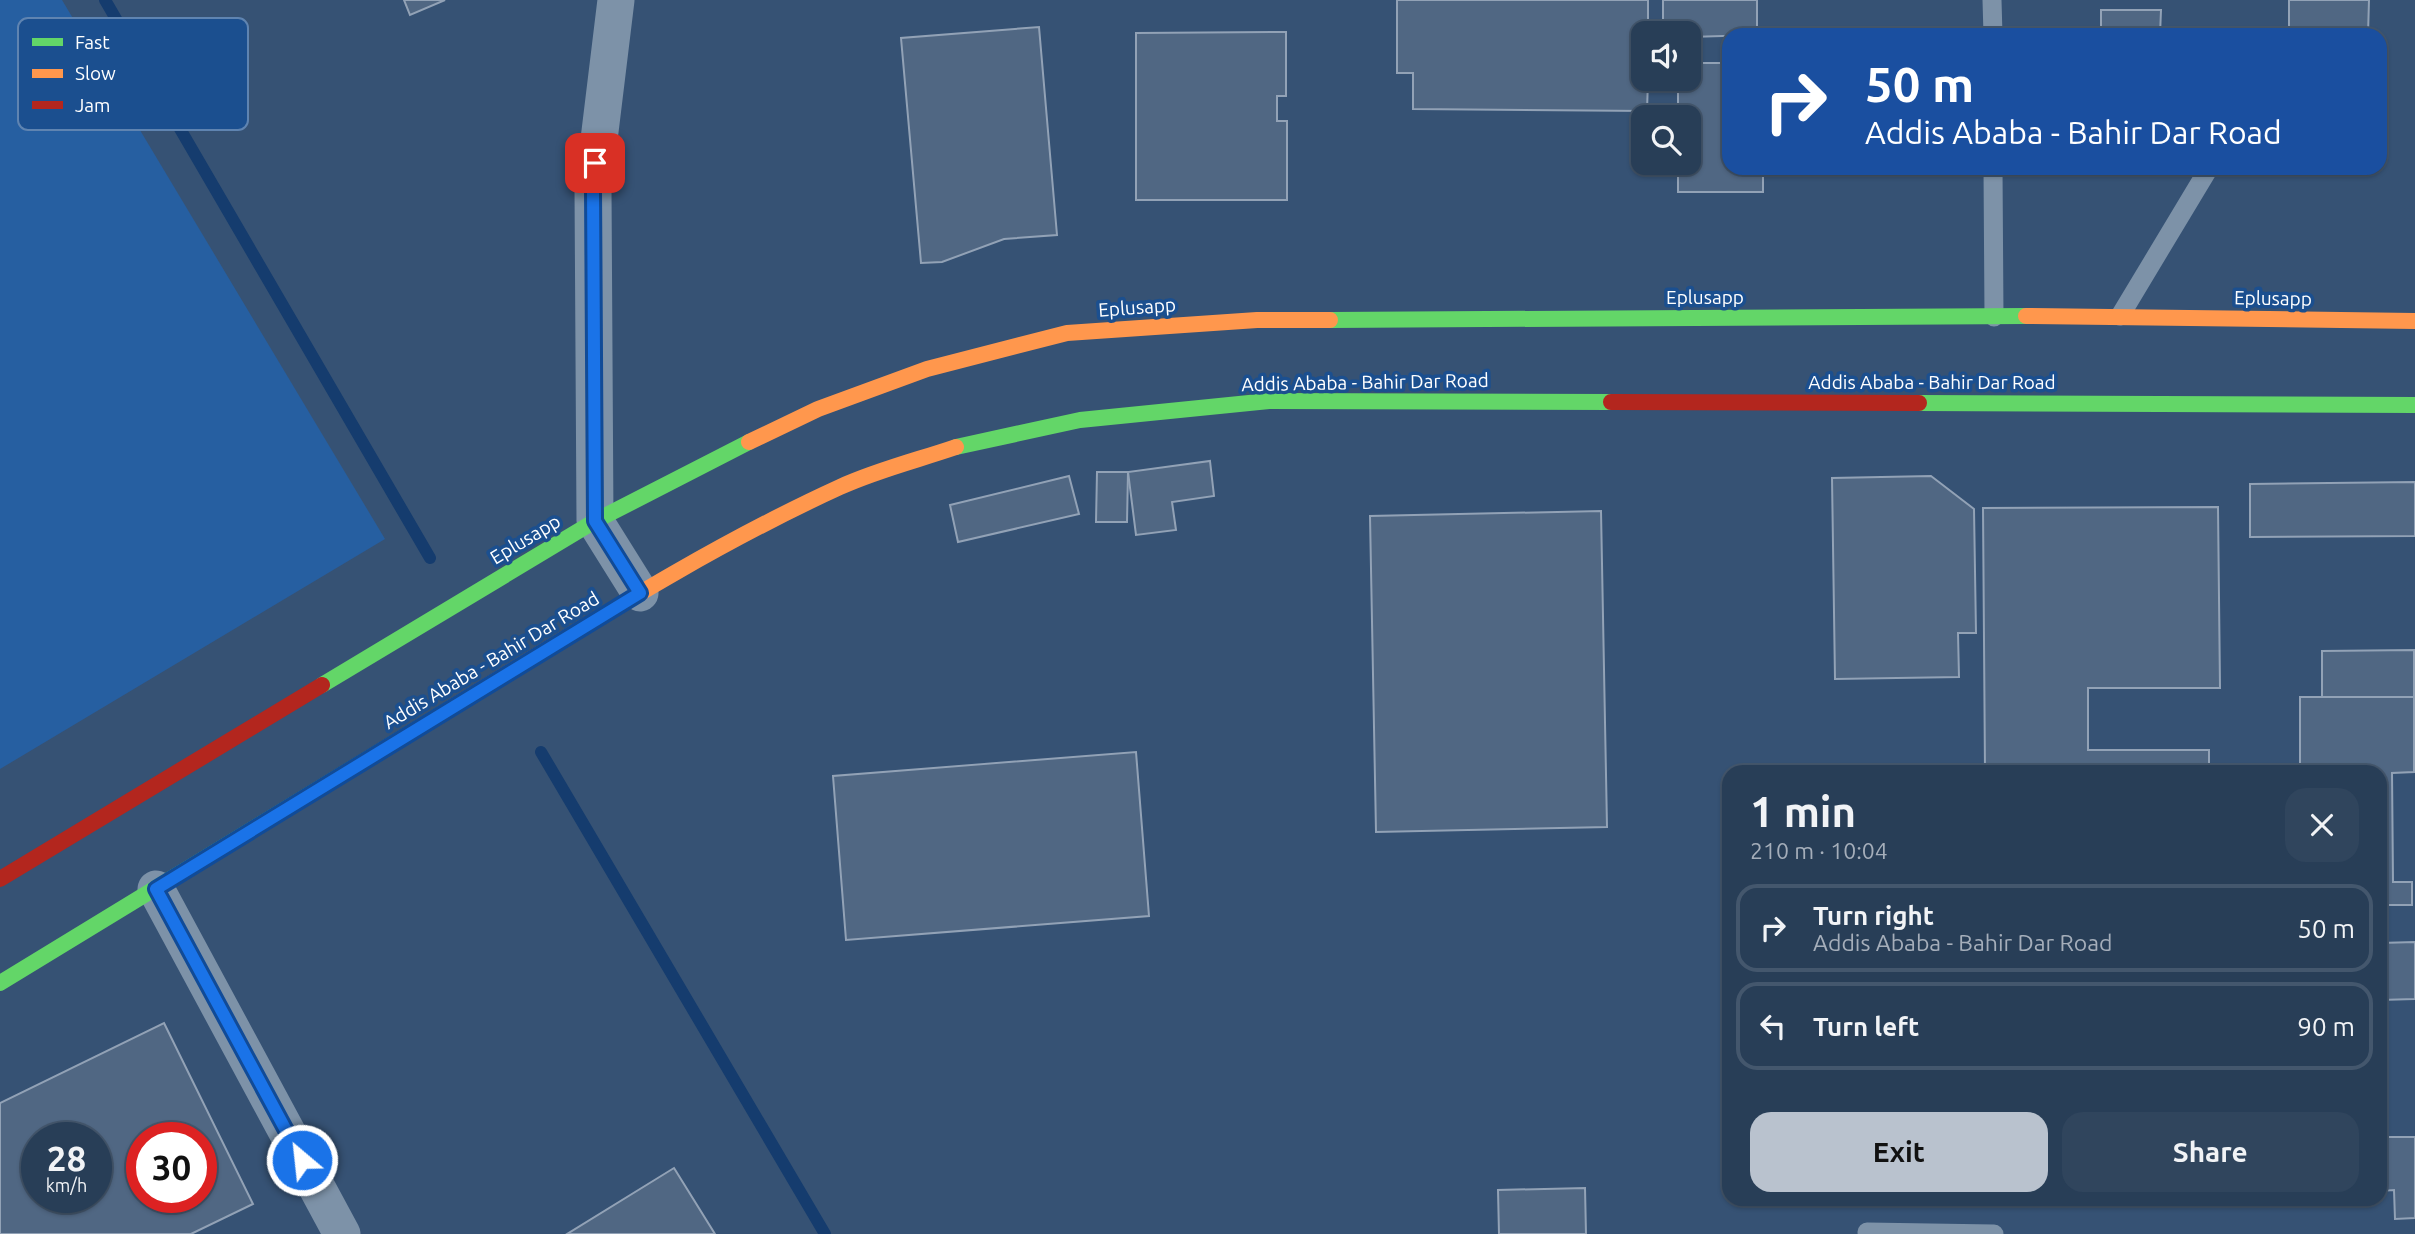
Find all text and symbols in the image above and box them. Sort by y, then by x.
legend [18,18,248,130]
map controls [1631,21,1701,175]
button: sound [1631,21,1701,91]
text: Fast [75,31,110,53]
icon: right [1750,56,1841,147]
text: 50 m [1865,56,1974,111]
text: Slow [75,62,116,84]
text: Jam [75,94,111,116]
button: search [1631,105,1701,175]
text: Addis Ababa - Bahir Dar Road [1865,114,2282,150]
pin [565,133,625,193]
icon: arrive [576,144,614,182]
street label: Eplusapp [1666,286,1744,308]
street label: Eplusapp [2234,286,2312,310]
street label: Eplusapp [1097,293,1177,321]
street label: Addis Ababa - Bahir Dar Road [1241,369,1489,395]
street label: Addis Ababa - Bahir Dar Road [1808,371,2056,393]
street label: Eplusapp [486,510,564,568]
street label: Addis Ababa - Bahir Dar Road [379,587,603,733]
text: 1 min [1750,788,1856,835]
button: close [2285,788,2359,862]
text: 210 m · 10:04 [1750,838,1888,863]
text: Turn right [1813,901,1934,930]
icon: right [1754,909,1792,947]
text: 50 m [2297,914,2355,943]
text: Addis Ababa - Bahir Dar Road [1813,930,2113,955]
icon: left [1754,1007,1792,1045]
text: Turn left [1813,1012,1919,1041]
text: 90 m [2297,1012,2355,1041]
button: Exit [1750,1112,2048,1192]
button: Share [2062,1112,2359,1192]
speed limit sign: 30 [126,1122,217,1213]
position arrow [265,1123,339,1197]
text: 28 [47,1138,86,1178]
text: km/h [46,1175,87,1195]

